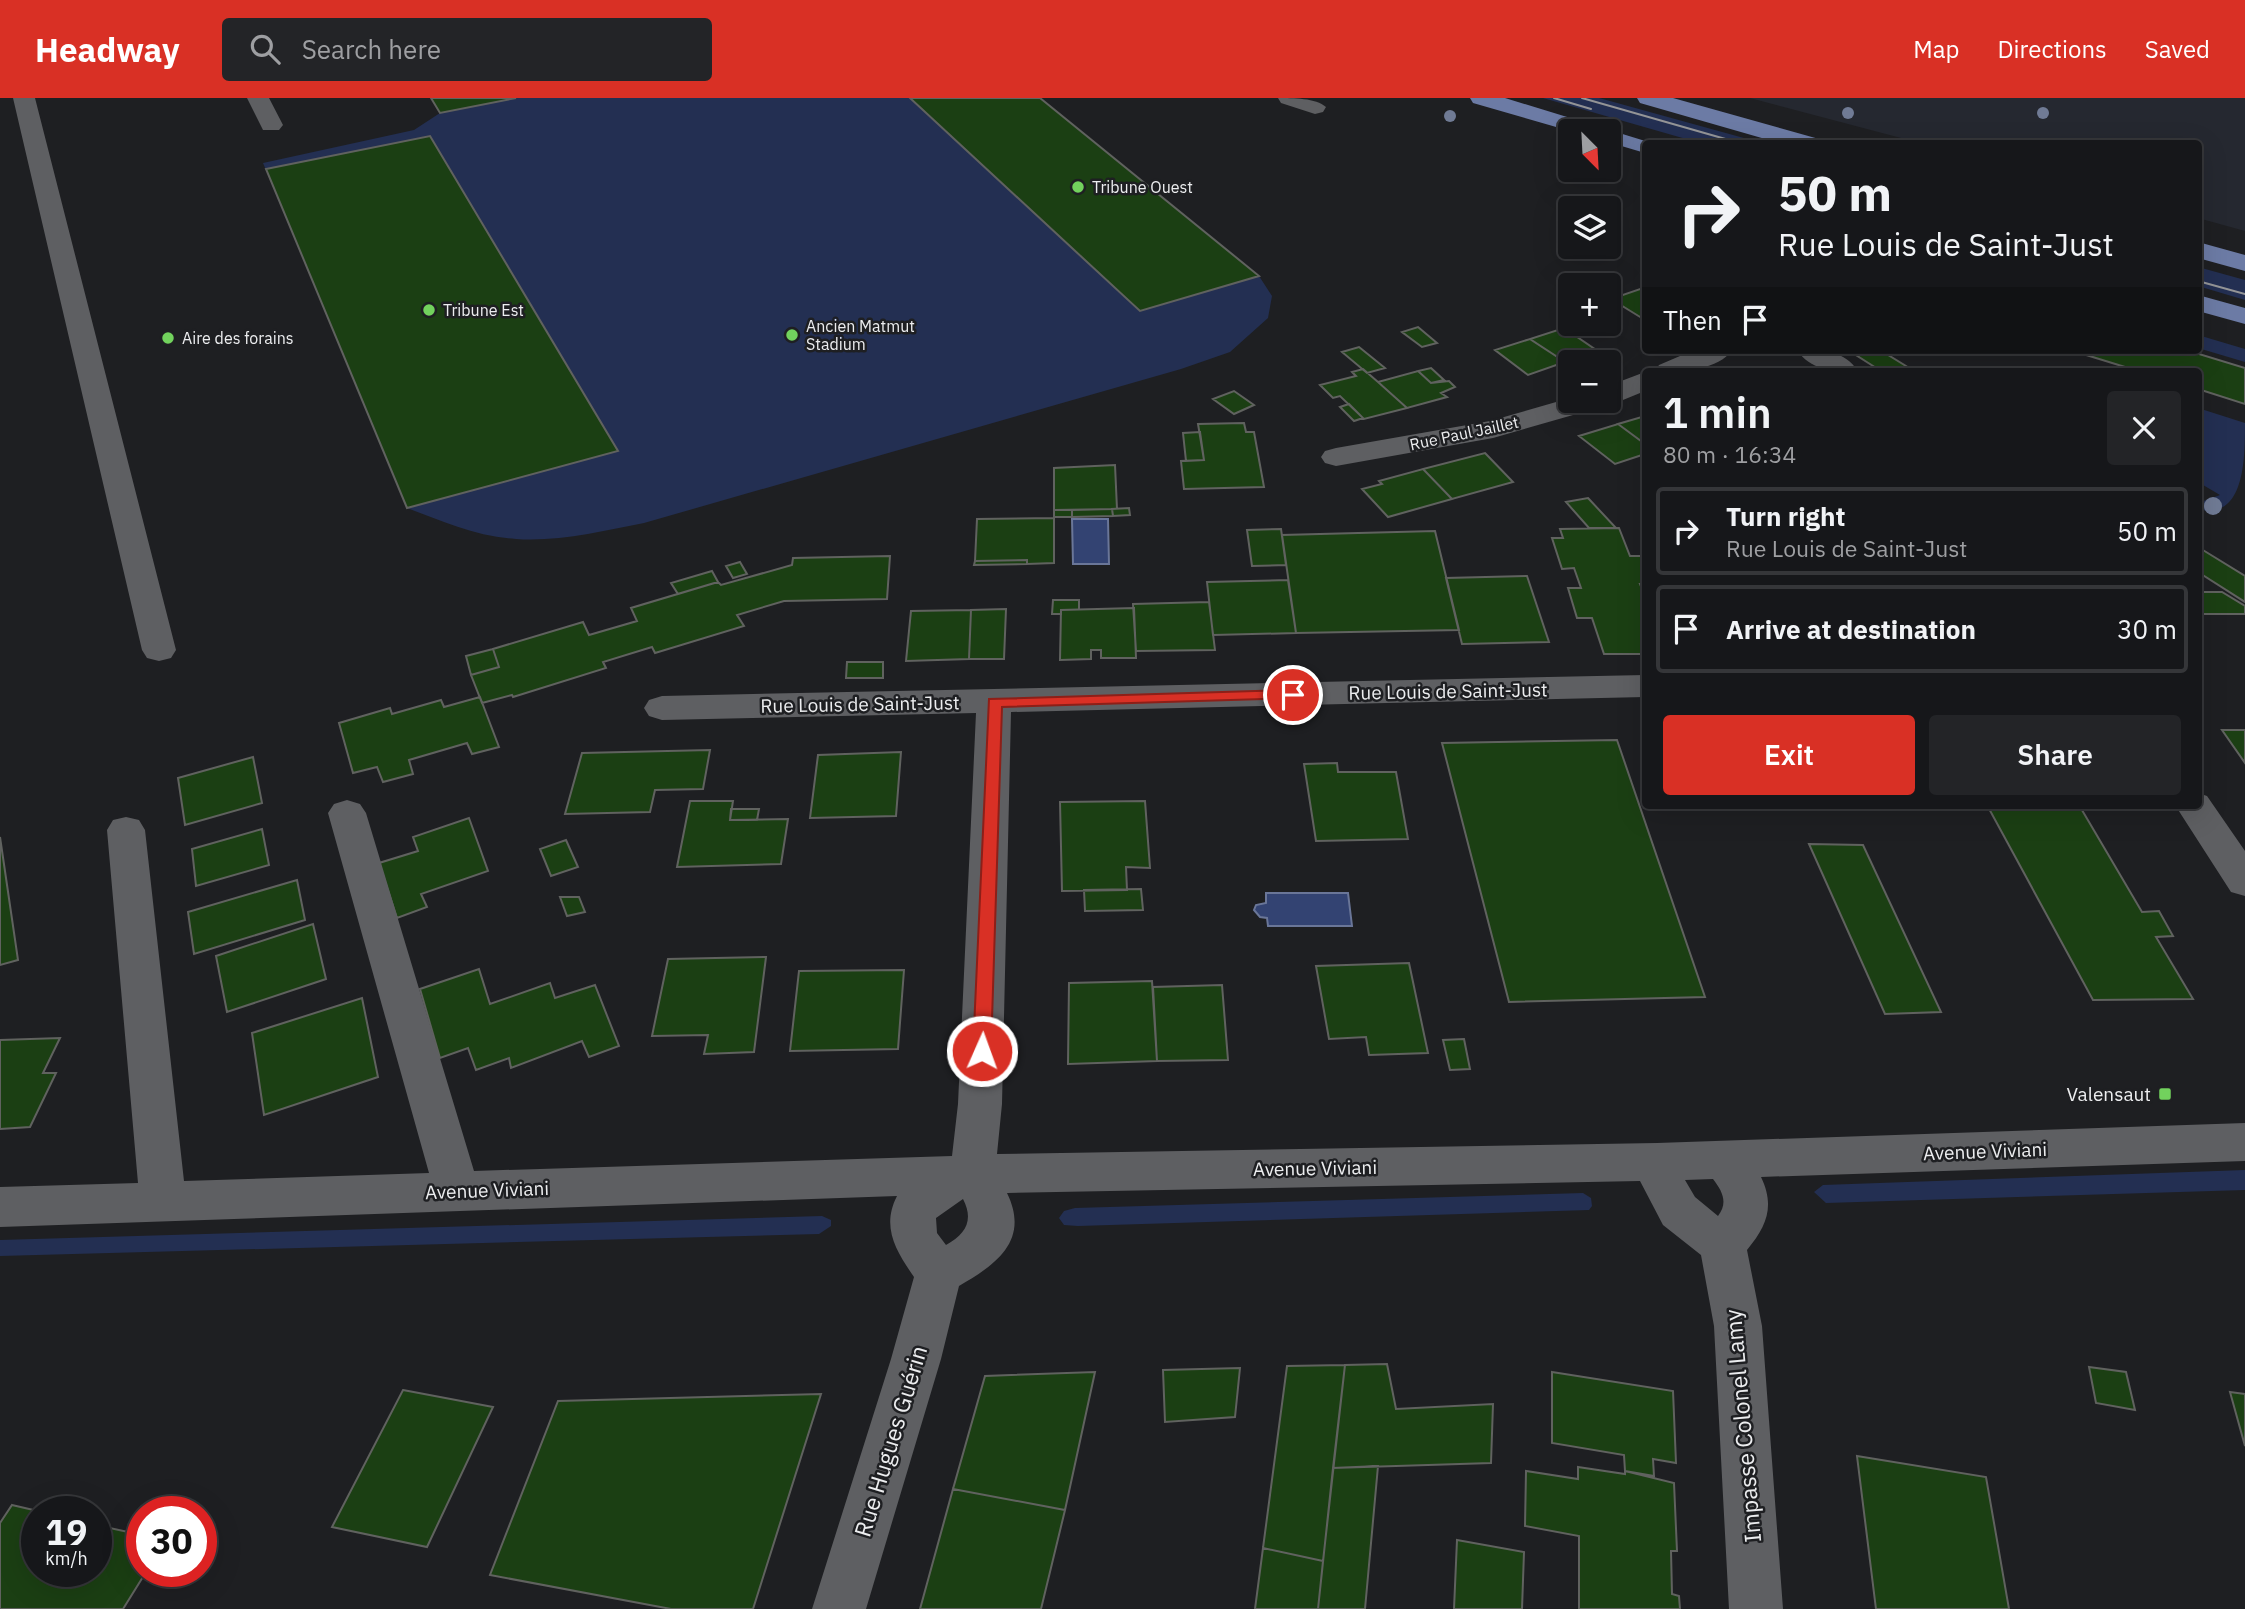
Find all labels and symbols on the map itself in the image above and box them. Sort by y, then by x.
north arrow [1558,119,1620,182]
place label: Tribune Ouest [1092,177,1193,197]
marker: Tribune Ouest [1070,179,1086,195]
place label: Tribune Est [443,300,524,320]
marker: Tribune Est [421,302,437,318]
place label: Ancien Matmut Stadium [806,316,915,354]
marker: Ancien Matmut Stadium [784,327,800,343]
place label: Aire des forains [182,328,294,348]
marker: Aire des forains [160,330,176,346]
street label: Rue Paul Jaillet [1408,412,1520,454]
pin [1263,665,1323,725]
street label: Rue Louis de Saint-Just [1348,677,1548,705]
street label: Rue Louis de Saint-Just [760,690,960,718]
position arrow [945,1014,1019,1088]
place label: Valensaut [2067,1082,2151,1106]
marker: Valensaut [2157,1086,2173,1102]
street label: Avenue Viviani [1923,1137,2047,1165]
street label: Avenue Viviani [1253,1155,1377,1181]
street label: Avenue Viviani [425,1176,549,1204]
street label: Impasse Colonel Lamy [1717,1308,1767,1544]
street label: Rue Hugues Guérin [847,1342,933,1540]
speed limit sign: 30 [126,1496,217,1587]

